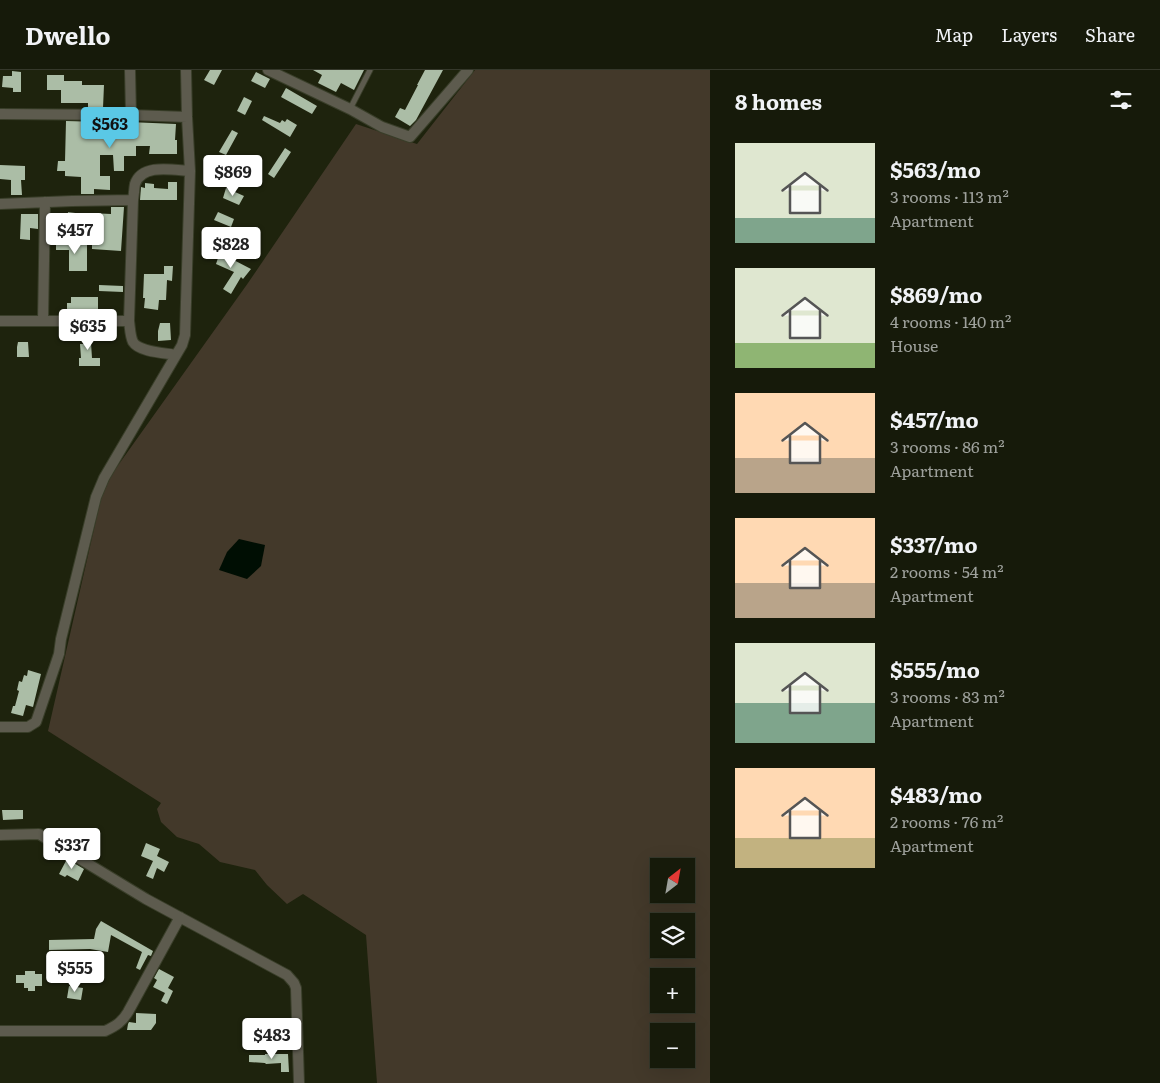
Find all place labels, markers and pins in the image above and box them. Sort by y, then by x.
pin: $563 [80,106,140,149]
pin: $869 [203,154,263,197]
pin: $457 [45,212,105,255]
pin: $828 [201,226,261,269]
pin: $635 [58,308,118,351]
pin: $337 [42,828,102,870]
pin: $555 [45,950,105,993]
pin: $483 [242,1018,302,1060]

